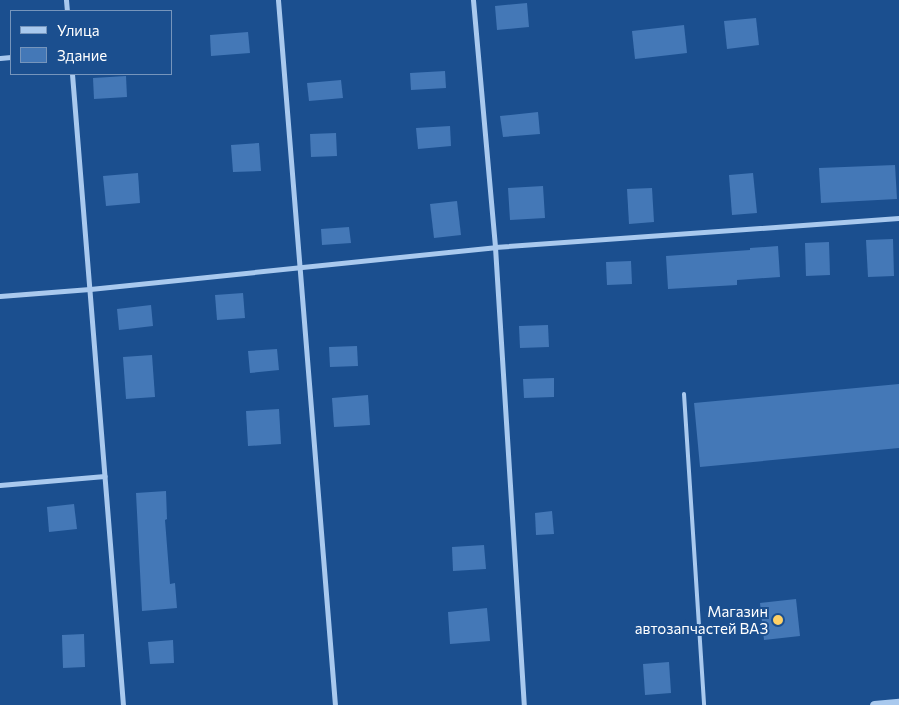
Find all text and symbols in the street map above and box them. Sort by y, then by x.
legend [10,10,172,75]
text: Улица [57,21,99,39]
text: Здание [57,46,107,64]
place label: Магазин автозапчастей ВАЗ [635,602,768,637]
marker: Магазин автозапчастей ВАЗ [772,614,784,626]

